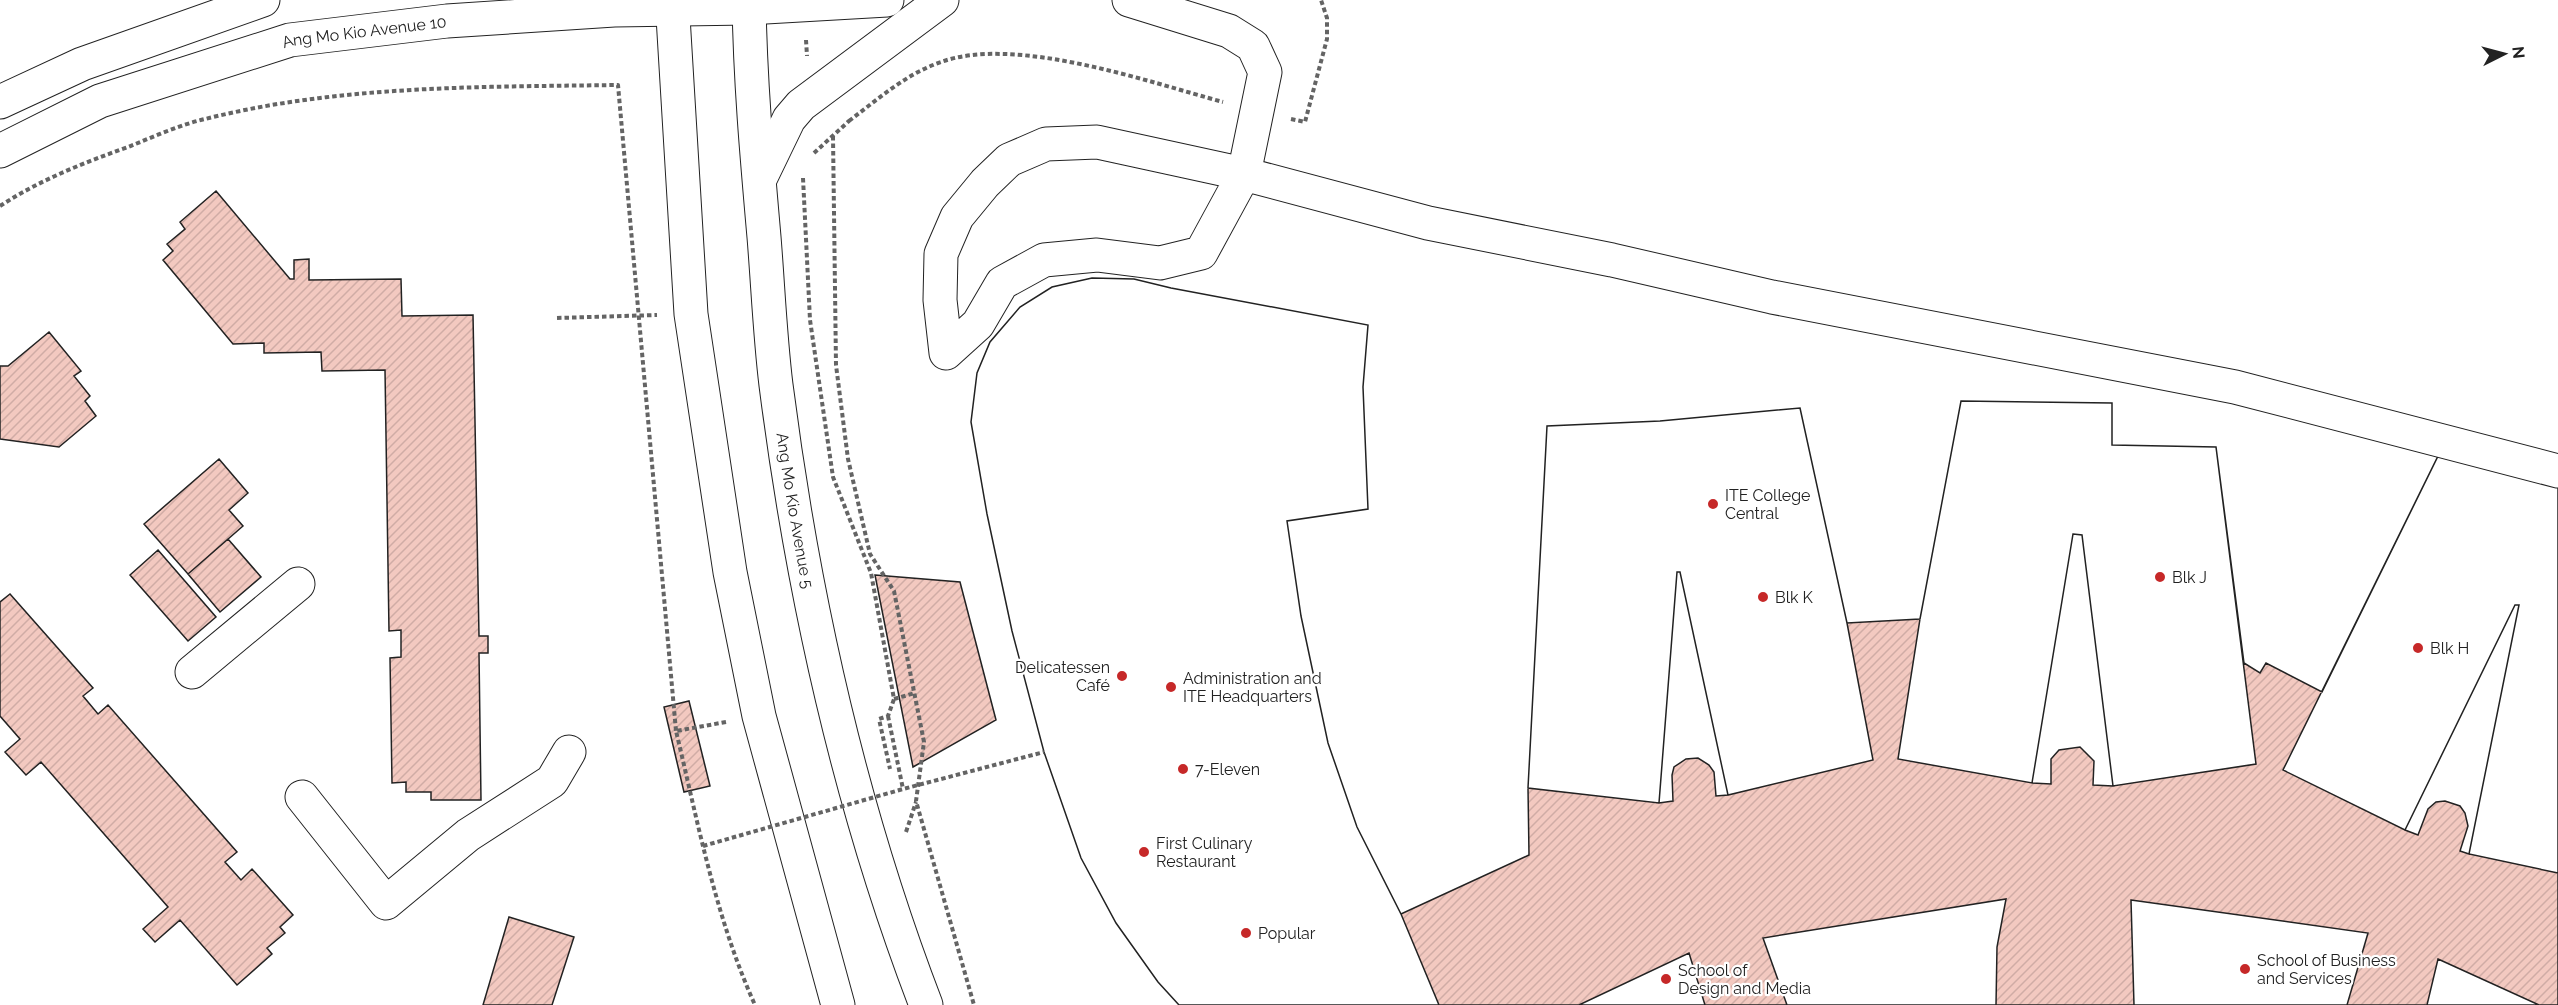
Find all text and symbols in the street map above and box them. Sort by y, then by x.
street label: Ang Mo Kio Avenue 10 [279,12,447,52]
north arrow [2474,24,2534,84]
text: N [2508,45,2529,60]
street label: Ang Mo Kio Avenue 5 [773,431,818,590]
place label: ITE College Central [1725,486,1810,523]
marker: ITE College Central [1706,497,1720,511]
place label: Blk J [2172,568,2207,587]
marker: Blk J [2153,570,2167,584]
place label: Blk K [1775,588,1814,607]
marker: Blk K [1756,590,1770,604]
place label: Blk H [2430,639,2469,658]
marker: Blk H [2411,641,2425,655]
place label: Delicatessen Café [1015,658,1110,695]
marker: Delicatessen Café [1115,669,1129,683]
place label: Administration and ITE Headquarters [1183,669,1322,706]
marker: Administration and ITE Headquarters [1164,680,1178,694]
place label: 7-Eleven [1195,760,1260,779]
marker: 7-Eleven [1176,762,1190,776]
place label: First Culinary Restaurant [1156,834,1253,871]
marker: First Culinary Restaurant [1137,845,1151,859]
place label: Popular [1258,924,1316,943]
marker: Popular [1239,926,1253,940]
place label: School of Business and Services [2257,951,2396,988]
place label: School of Design and Media [1678,961,1811,998]
marker: School of Business and Services [2238,962,2252,976]
marker: School of Design and Media [1659,972,1673,986]

